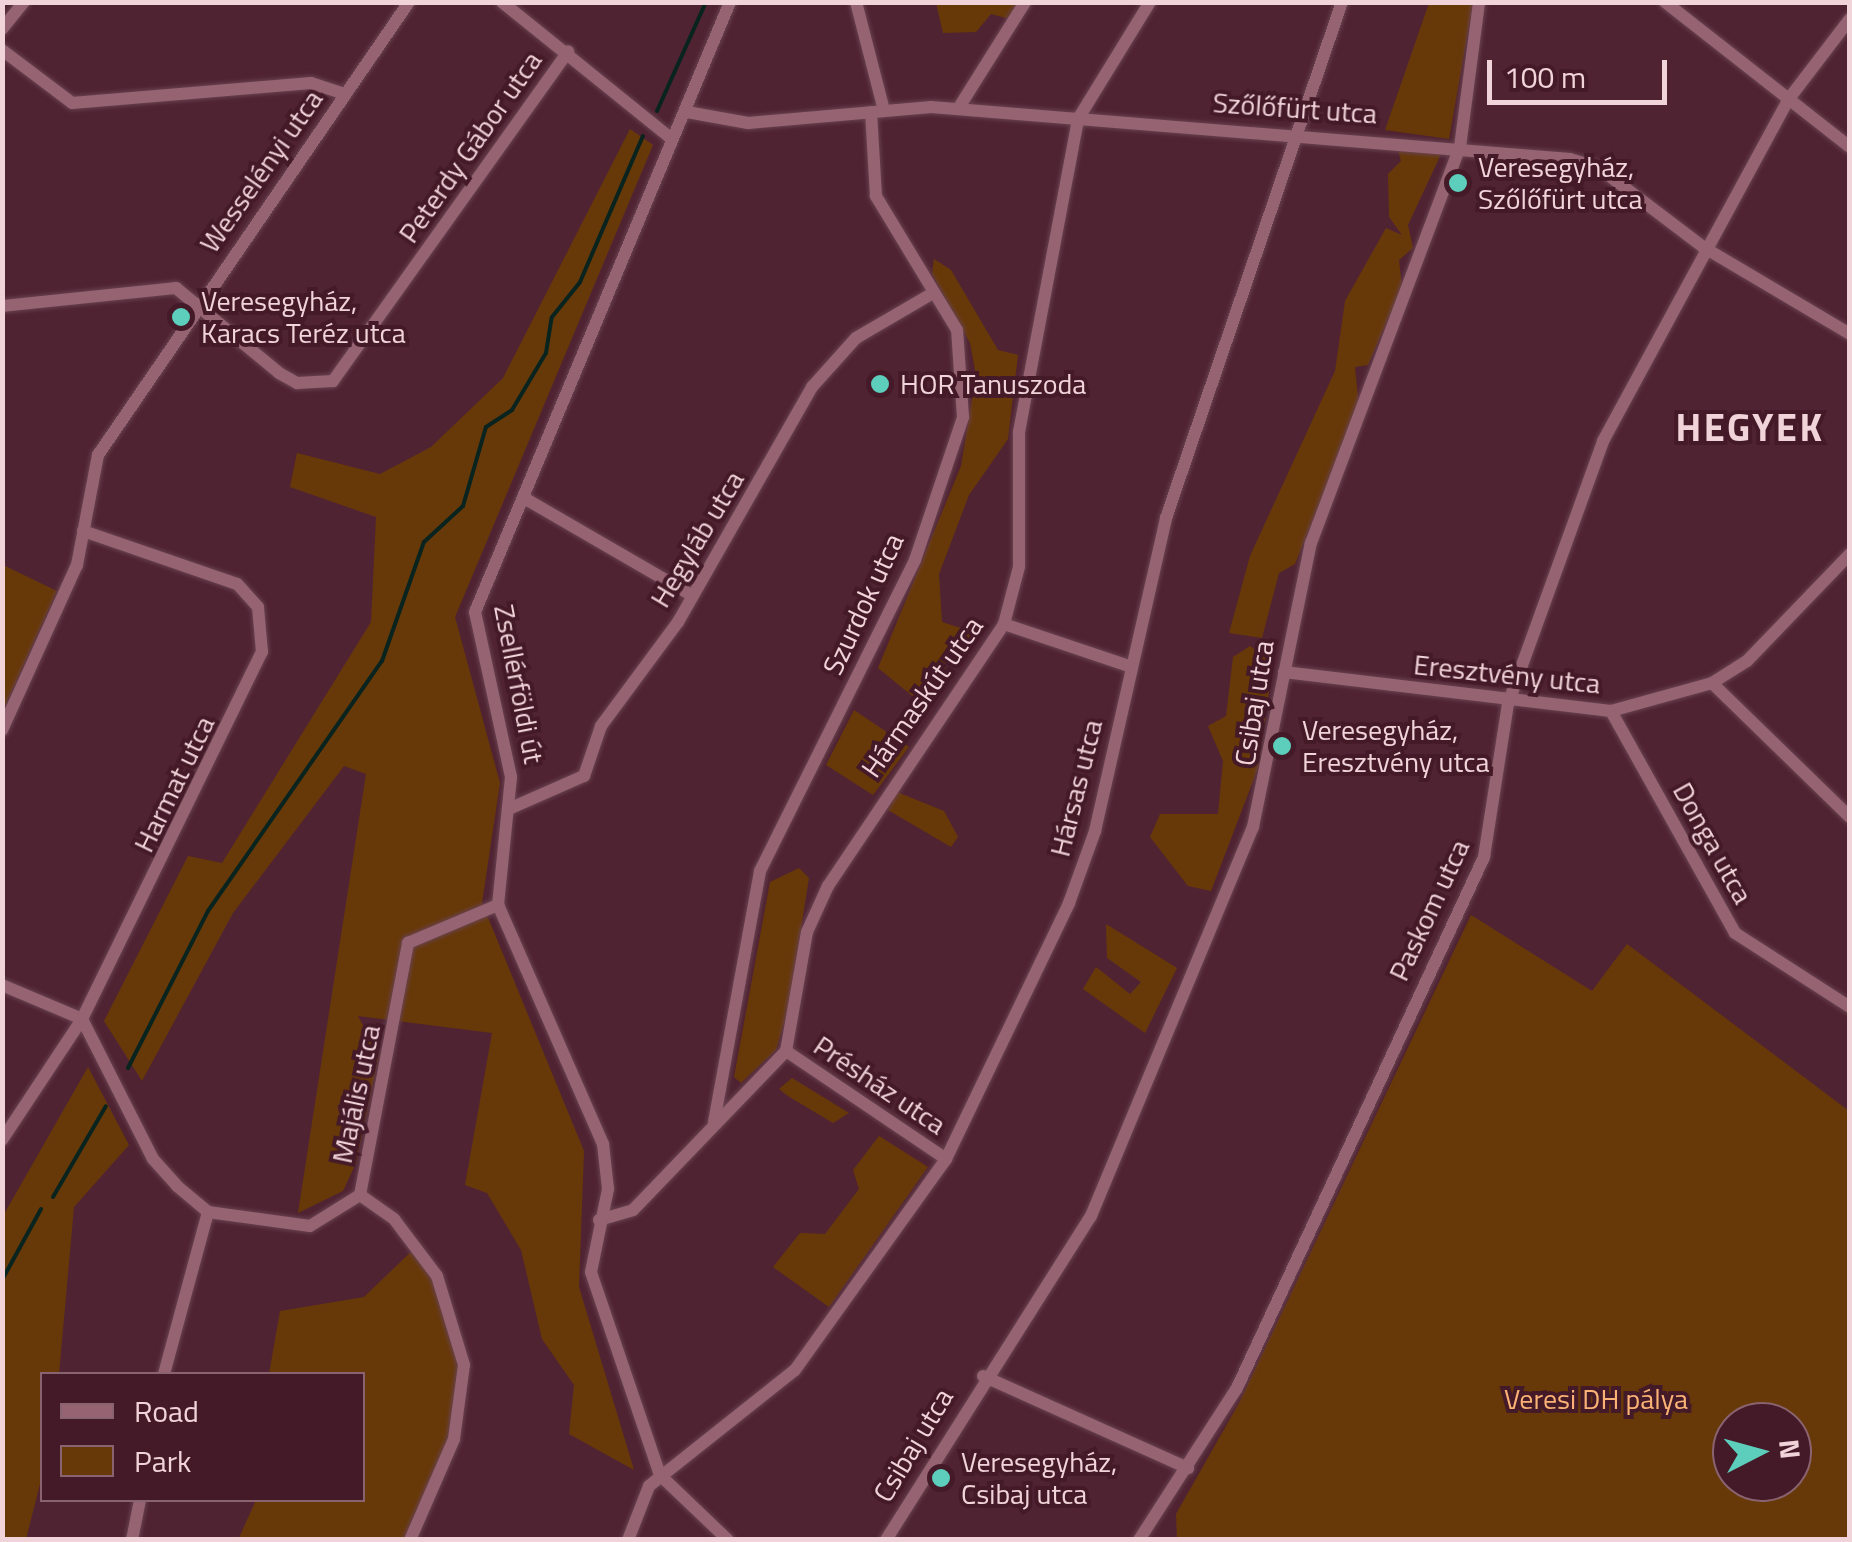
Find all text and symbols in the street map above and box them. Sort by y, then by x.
scale bar [1492,40,1672,102]
street label: Peterdy Gábor utca [391,45,549,249]
text: 100 m [1504,54,1586,100]
street label: Wesselényi utca [193,83,329,259]
street label: Szőlőfürt utca [1212,86,1378,130]
place label: Veresegyház, Szőlőfürt utca [1478,150,1643,216]
marker: Veresegyház, Szőlőfürt utca [1447,172,1469,194]
place label: Veresegyház, Karacs Teréz utca [201,284,406,350]
marker: Veresegyház, Karacs Teréz utca [170,306,192,328]
place label: HOR Tanuszoda [900,367,1086,401]
marker: HOR Tanuszoda [869,373,891,395]
district label: HEGYEK [1676,405,1824,451]
street label: Hegyláb utca [643,465,751,613]
street label: Szurdok utca [816,528,910,680]
street label: Zsellérföldi út [487,602,551,766]
street label: Hármaskút utca [854,610,990,784]
street label: Csibaj utca [1228,638,1280,768]
street label: Eresztvény utca [1412,647,1602,701]
street label: Harmat utca [127,711,221,857]
place label: Veresegyház, Eresztvény utca [1302,713,1489,779]
street label: Hársas utca [1043,716,1109,860]
marker: Veresegyház, Eresztvény utca [1271,735,1293,757]
street label: Donga utca [1666,777,1760,909]
street label: Paskom utca [1382,834,1476,986]
street label: Majális utca [325,1022,387,1166]
street label: Présház utca [808,1029,952,1141]
legend [40,1372,365,1502]
street label: Csibaj utca [866,1382,960,1508]
park label: Veresi DH pálya [1504,1382,1688,1416]
text: Road [134,1388,199,1434]
north arrow [1712,1402,1812,1502]
text: N [1768,1437,1813,1461]
text: Park [134,1438,191,1484]
place label: Veresegyház, Csibaj utca [961,1445,1117,1511]
marker: Veresegyház, Csibaj utca [930,1467,952,1489]

